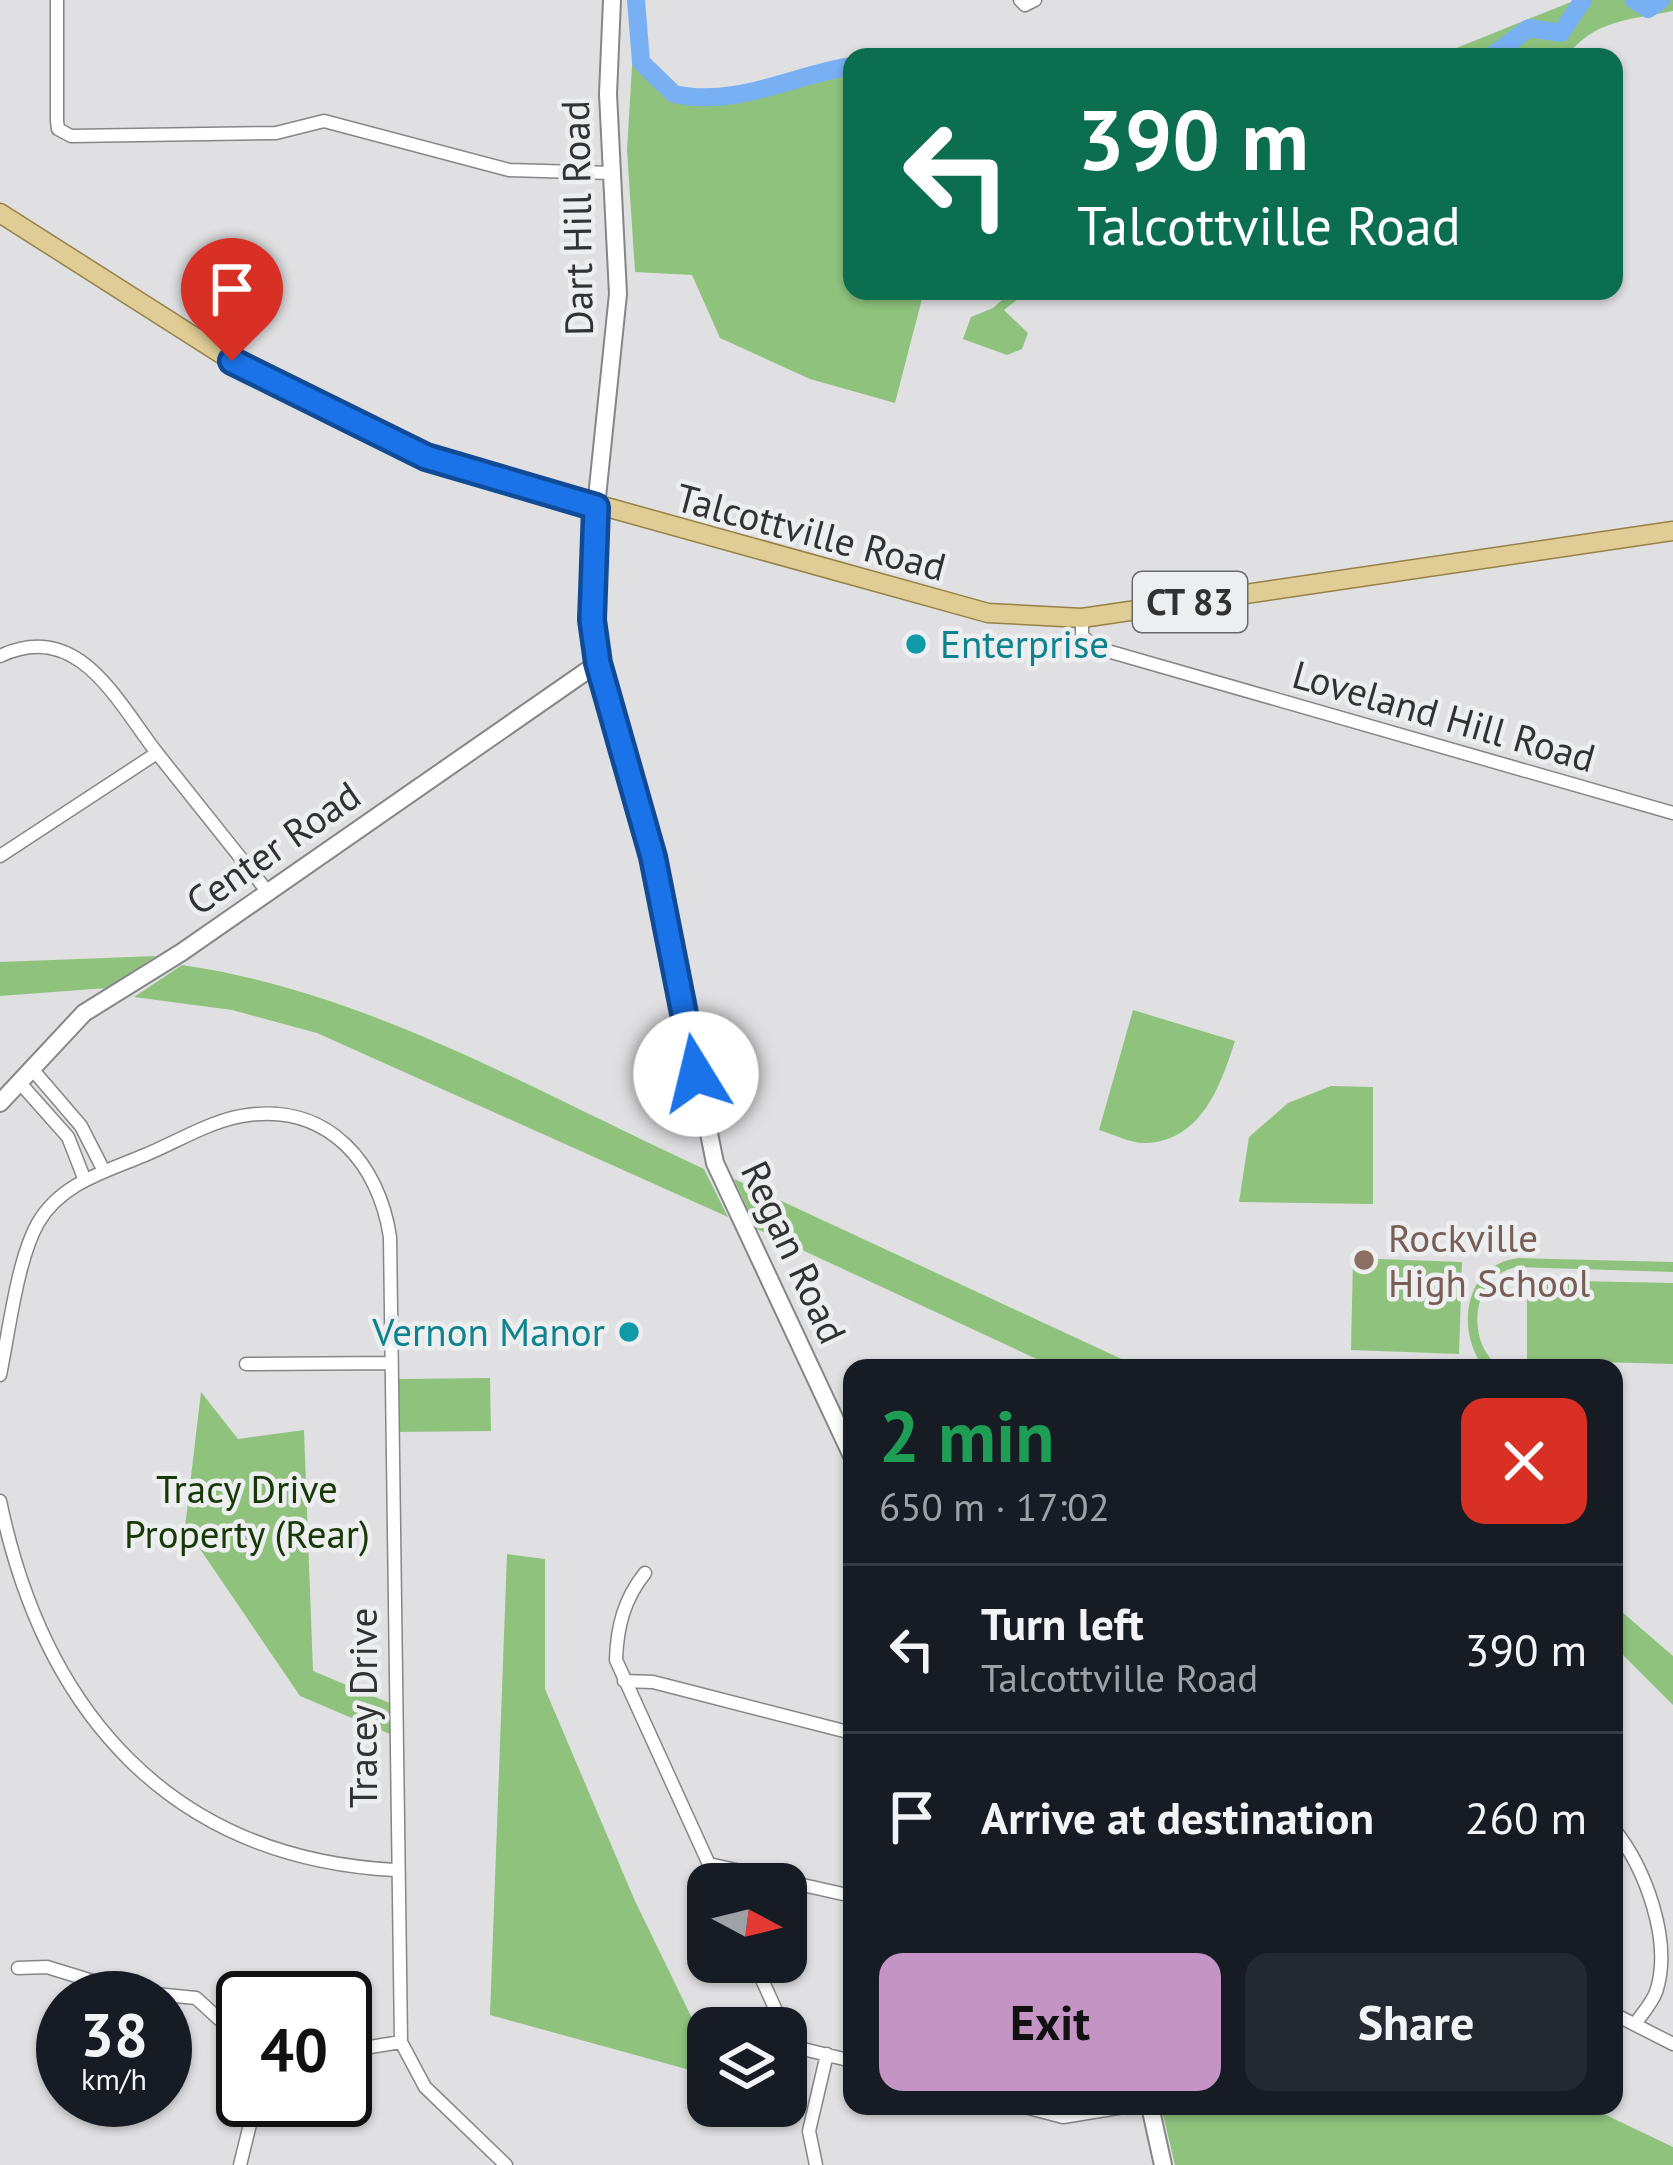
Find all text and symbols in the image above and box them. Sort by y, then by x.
text: 390 m [1077,84,1309,193]
icon: left [879,96,1035,252]
street label: Dart Hill Road [549,100,604,336]
text: Talcottville Road [1077,190,1461,260]
pin [181,238,283,361]
icon: arrive [199,256,265,322]
street label: Talcottville Road [671,471,952,592]
road number: CT 83 [1133,572,1247,632]
place label: Enterprise [940,618,1109,669]
marker: Enterprise [903,631,929,657]
street label: Loveland Hill Road [1287,648,1601,783]
street label: Center Road [176,769,370,926]
position arrow [633,1011,759,1137]
street label: Regan Road [730,1153,859,1351]
place label: Rockville High School [1388,1212,1591,1308]
marker: Rockville High School [1351,1247,1377,1273]
place label: Vernon Manor [371,1306,605,1357]
marker: Vernon Manor [616,1319,642,1345]
text: 2 min [879,1389,1055,1482]
button: close [1461,1398,1587,1524]
park label: Tracy Drive Property (Rear) [124,1463,370,1559]
text: 650 m · 17:02 [879,1481,1110,1532]
text: Turn left [981,1594,1144,1652]
street label: Tracey Drive [337,1608,388,1808]
icon: left [879,1616,945,1682]
text: 390 m [1465,1620,1587,1678]
text: Talcottville Road [981,1652,1258,1703]
icon: arrive [879,1784,945,1850]
text: Arrive at destination [981,1788,1374,1846]
text: 260 m [1465,1788,1587,1846]
north arrow [687,1863,807,1983]
map controls [687,1863,807,2127]
button: Exit [879,1953,1221,2091]
button: Share [1245,1953,1587,2091]
speed limit sign: 40 [216,1971,372,2127]
text: 38 [80,1995,148,2073]
button: layers [687,2007,807,2127]
text: km/h [81,2059,147,2098]

